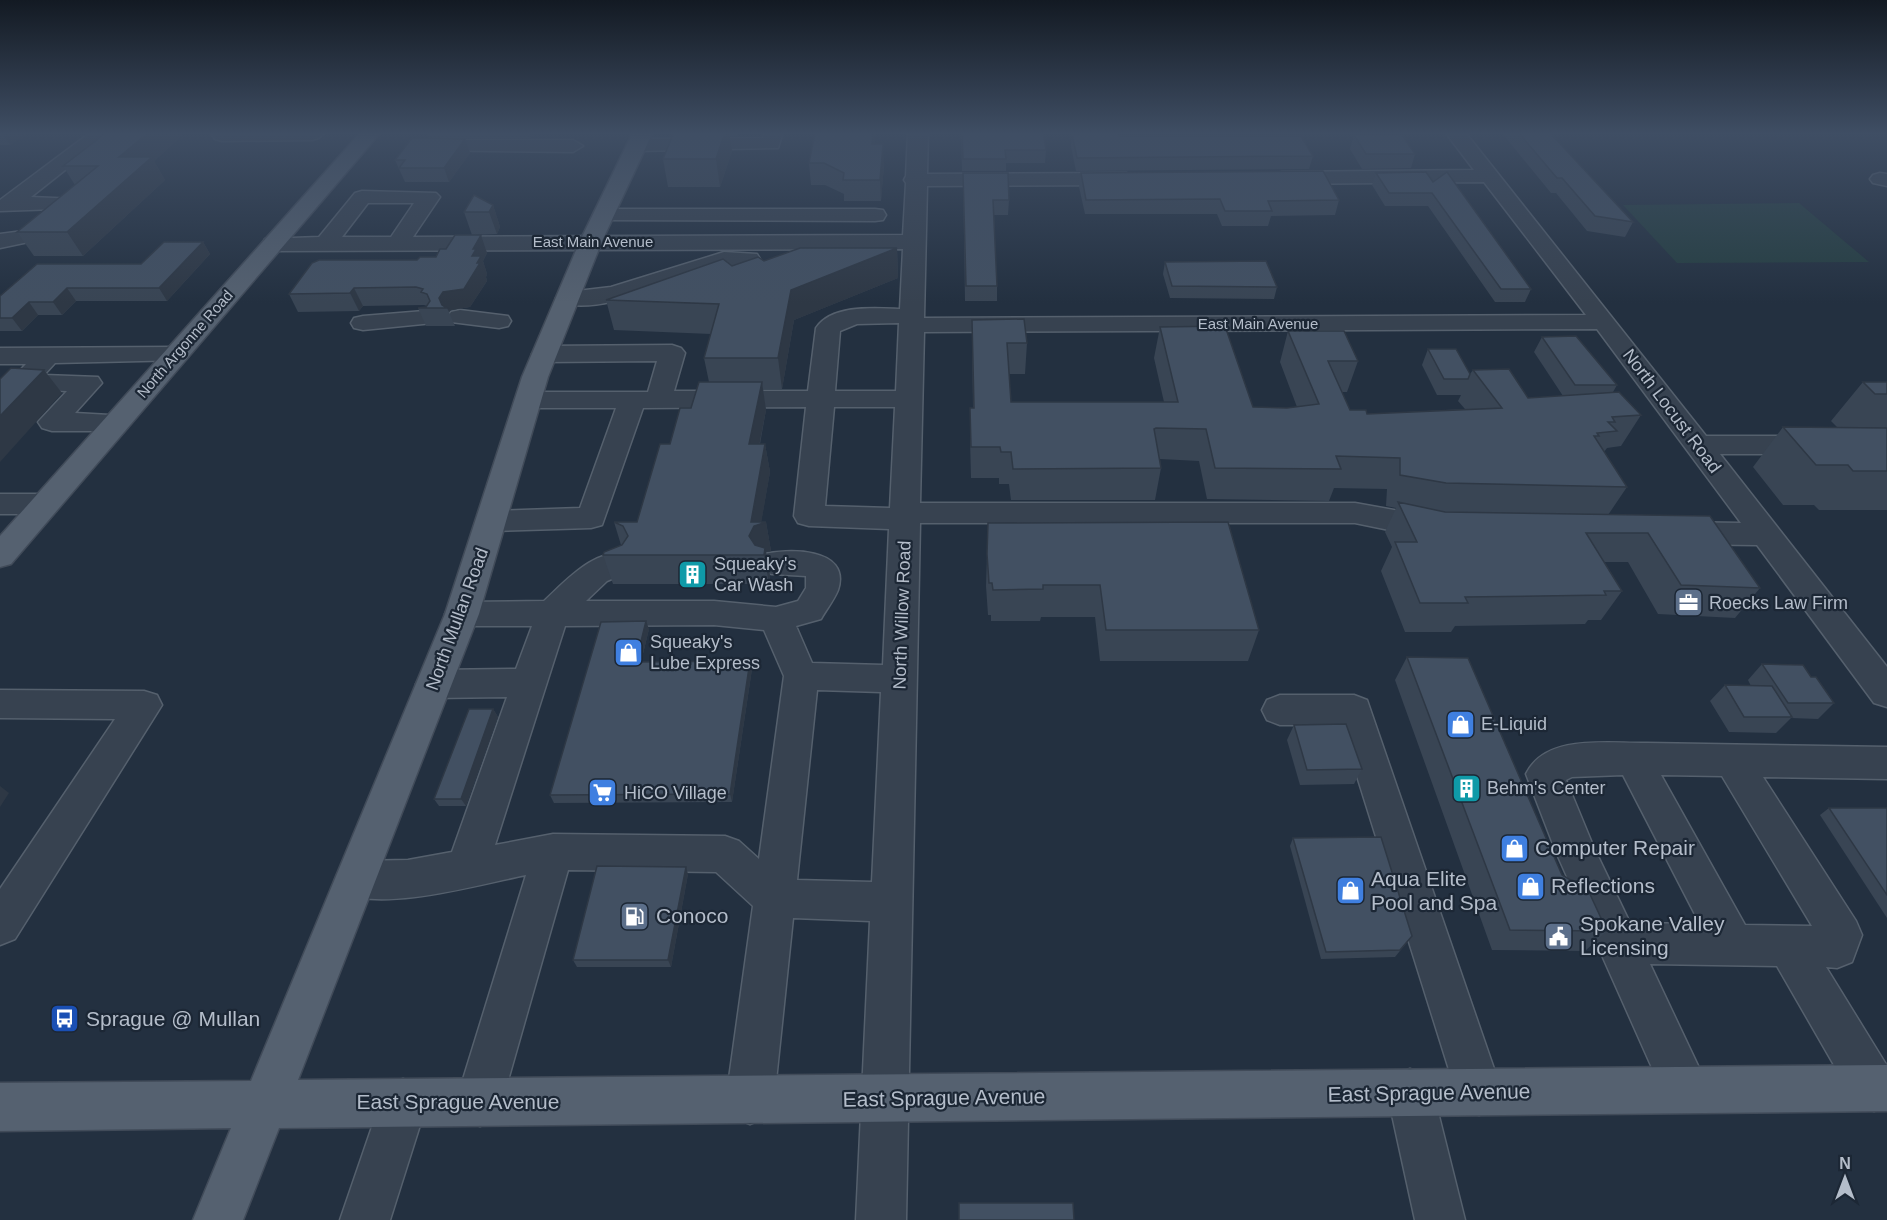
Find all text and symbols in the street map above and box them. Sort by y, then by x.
street label: East Main Avenue [533,233,653,250]
street label: North Argonne Road [133,286,236,401]
street label: East Main Avenue [1198,315,1318,332]
street label: North Locust Road [1619,345,1725,477]
street label: North Willow Road [889,540,915,690]
street label: North Mullan Road [422,545,492,693]
place label: Squeaky's Car Wash [714,554,797,595]
building icon: Squeaky's Car Wash [677,558,709,590]
office icon: Roecks Law Firm [1672,587,1704,619]
place label: Roecks Law Firm [1709,593,1848,613]
place label: Squeaky's Lube Express [650,632,760,673]
shop icon: Squeaky's Lube Express [613,636,645,668]
shop icon: E-Liquid [1444,708,1476,740]
place label: E-Liquid [1481,714,1547,734]
building icon: Behm's Center [1450,772,1482,804]
supermarket icon: HiCO Village [587,777,619,809]
place label: Behm's Center [1487,778,1606,798]
place label: HiCO Village [624,783,727,803]
shop icon: Computer Repair [1498,832,1530,864]
place label: Computer Repair [1535,836,1695,859]
place label: Aqua Elite Pool and Spa [1371,867,1497,914]
shop icon: Reflections [1514,870,1546,902]
place label: Reflections [1551,874,1655,897]
shop icon: Aqua Elite Pool and Spa [1334,875,1366,907]
fuel station icon: Conoco [619,900,651,932]
place label: Conoco [656,904,728,927]
place label: Spokane Valley Licensing [1580,912,1725,959]
public building icon: Spokane Valley Licensing [1543,920,1575,952]
bus stop icon: Sprague @ Mullan [49,1003,81,1035]
place label: Sprague @ Mullan [86,1007,260,1030]
street label: East Sprague Avenue [1327,1079,1531,1106]
street label: East Sprague Avenue [842,1084,1046,1111]
street label: East Sprague Avenue [357,1090,559,1113]
north arrow [1815,1148,1875,1208]
text: N [1839,1155,1851,1172]

